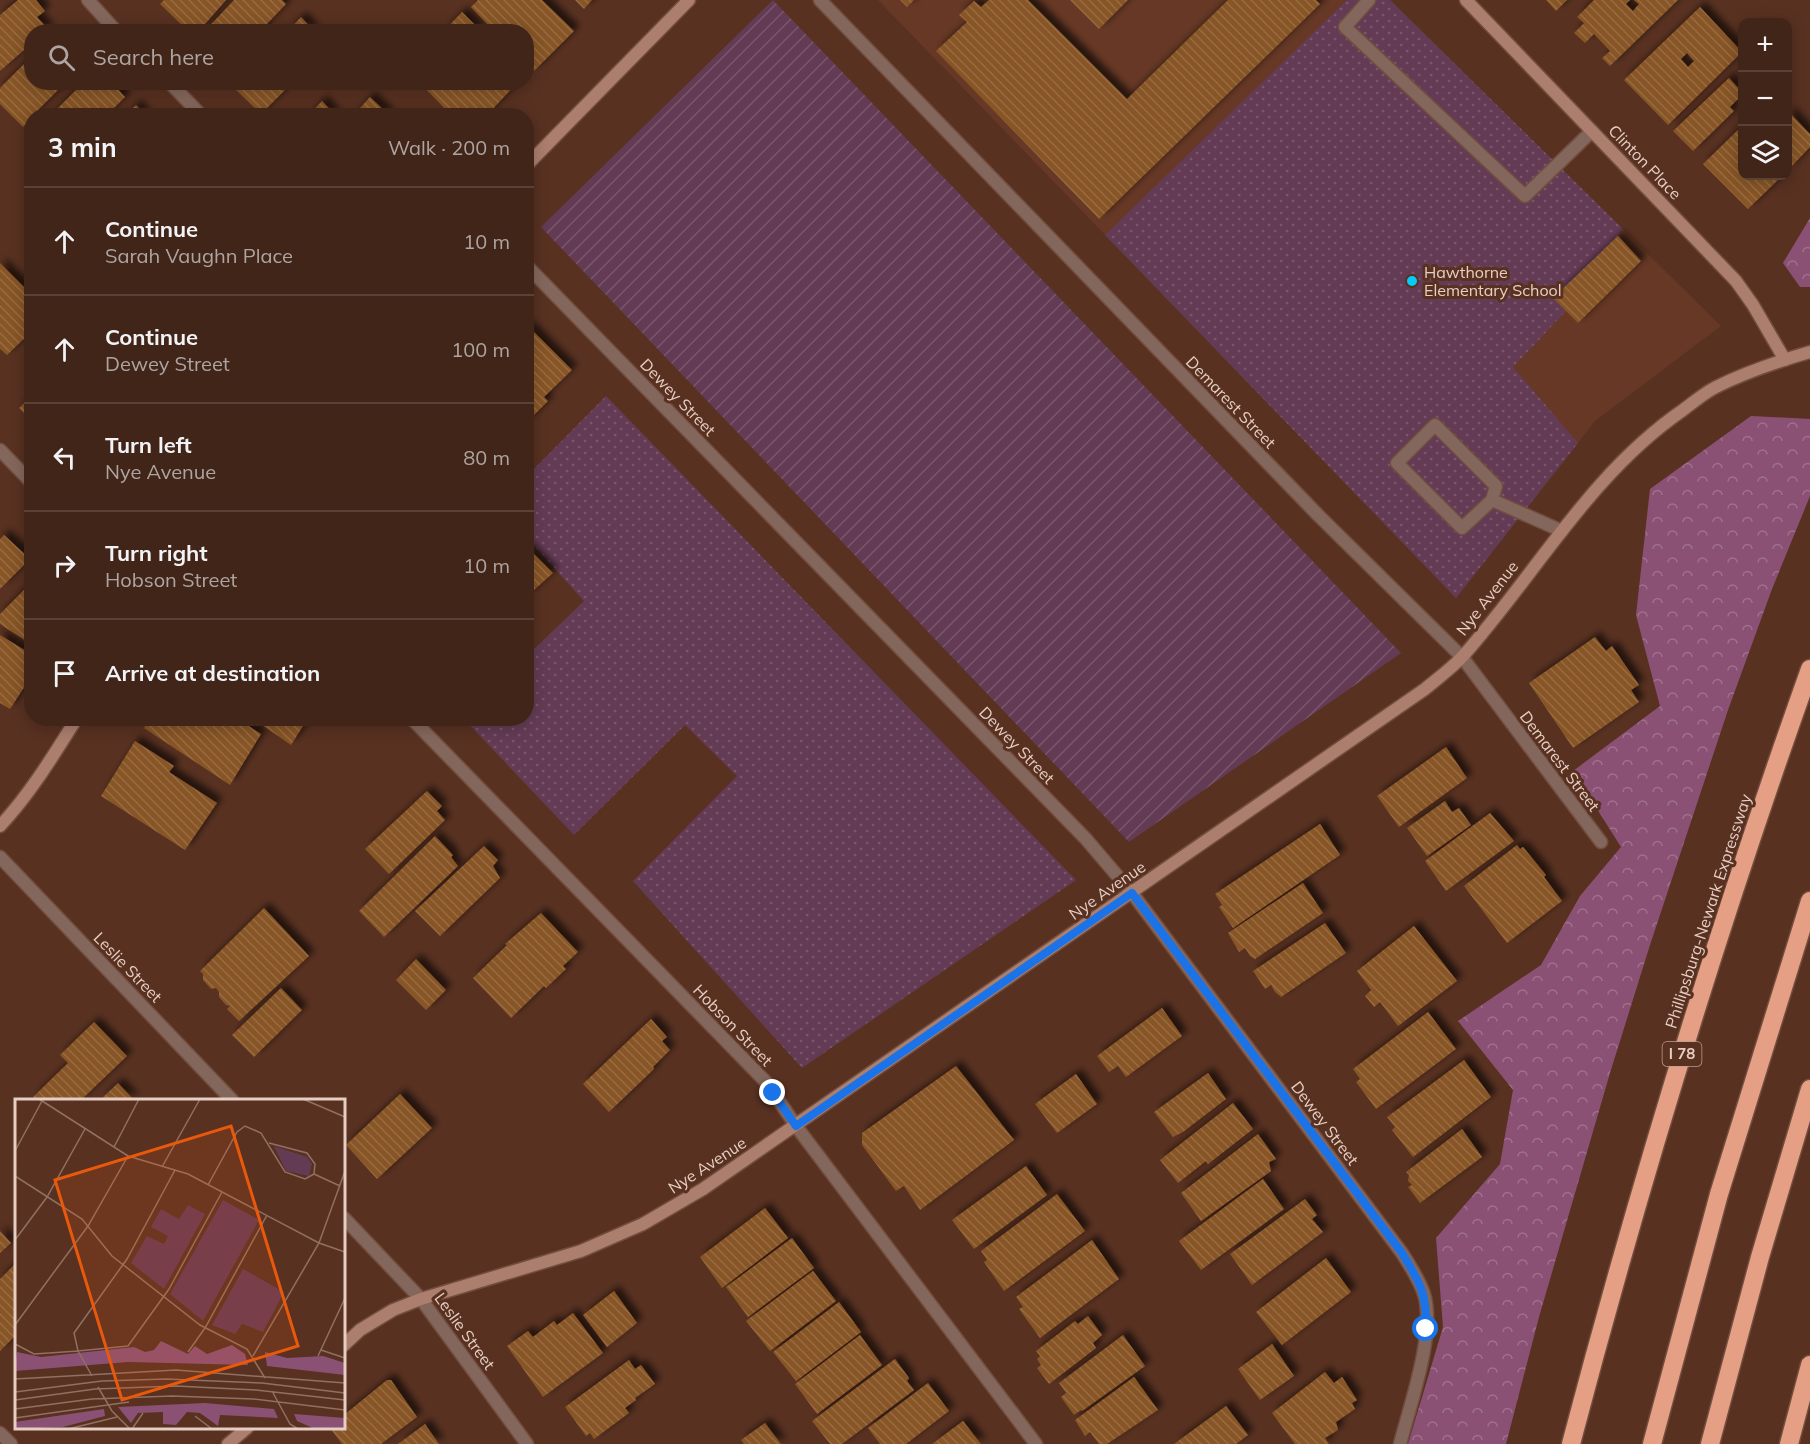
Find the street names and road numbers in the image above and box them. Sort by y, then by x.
street label: Clinton Place [1604,120,1686,204]
street label: Demarest Street [1182,352,1280,453]
street label: Dewey Street [636,354,720,440]
street label: Nye Avenue [1452,557,1522,639]
street label: Dewey Street [975,702,1059,788]
street label: Demarest Street [1516,707,1605,815]
street label: Phillipsburg-Newark Expressway [1661,791,1756,1031]
street label: Nye Avenue [1065,856,1149,924]
street label: Leslie Street [90,928,167,1007]
street label: Hobson Street [689,980,777,1070]
road number: I 78 [1662,1042,1702,1066]
street label: Dewey Street [1287,1077,1363,1169]
street label: Nye Avenue [664,1132,750,1198]
street label: Leslie Street [430,1289,500,1374]

